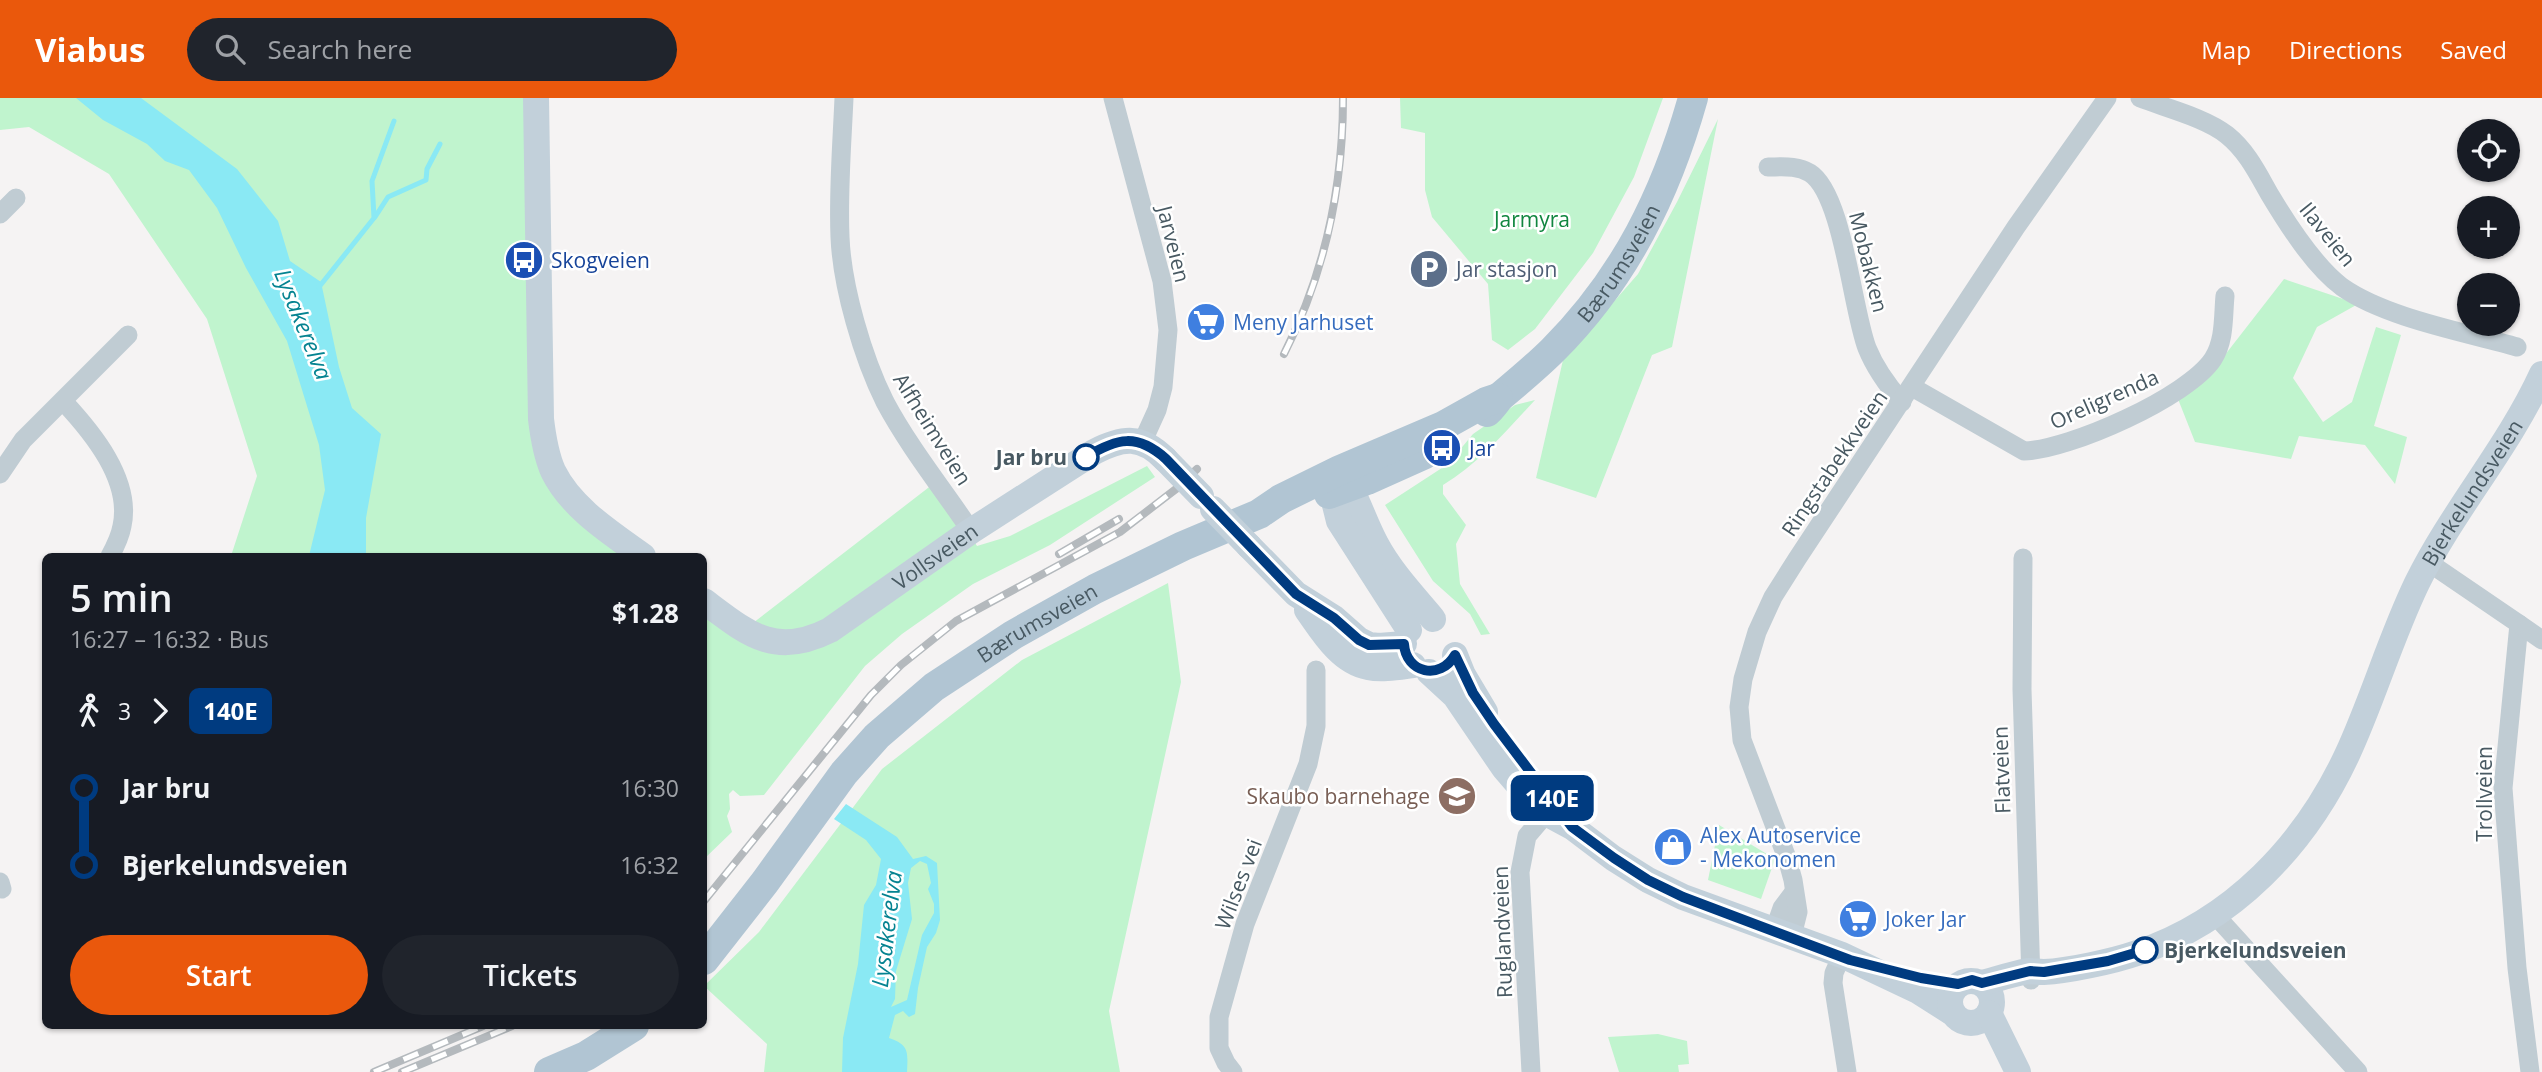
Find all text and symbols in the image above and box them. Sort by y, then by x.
search box [187,18,677,81]
text: Viabus [35,27,145,72]
icon: search [211,30,249,68]
text: Search here [267,31,412,67]
text: Map [2201,33,2251,66]
text: Directions [2289,33,2402,66]
text: Saved [2440,33,2507,66]
map controls [2457,119,2520,336]
button: locate [2457,119,2520,182]
street label: Ilaveien [2293,196,2363,272]
button: + [2457,196,2520,259]
street label: Bærumsveien [1571,200,1666,328]
street label: Jarveien [1150,201,1197,285]
park label: Jarmyra [1492,205,1570,233]
street label: Mobakken [1843,209,1895,315]
bus stop icon: Skogveien [503,239,545,281]
place label: Skogveien [551,246,650,274]
parking icon: Jar stasjon [1408,248,1450,290]
place label: Jar stasjon [1454,255,1557,283]
water label: Lysakerelva [267,264,341,384]
button: − [2457,273,2520,336]
supermarket icon: Meny Jarhuset [1185,301,1227,343]
place label: Meny Jarhuset [1233,308,1373,336]
street label: Oreligrenda [2045,363,2163,435]
street label: Alfheimveien [887,368,979,490]
street label: Ringstabekkveien [1775,384,1893,542]
street label: Bjerkelundsveien [2415,414,2529,571]
bus stop icon: Jar [1421,427,1463,469]
place label: Jar [1467,434,1495,462]
place label: Jar bru [994,443,1067,471]
marker: Jar bru [1073,444,1099,470]
street label: Vollsveien [887,517,983,596]
text: 5 min [70,571,173,623]
street label: Bærumsveien [972,577,1102,669]
text: $1.28 [612,595,679,631]
text: 16:27 – 16:32 · Bus [70,623,269,655]
icon: walk [70,692,108,730]
icon: forward [141,692,179,730]
text: 140E [203,694,258,727]
text: 3 [118,695,131,727]
street label: Flatveien [1985,726,2017,814]
street label: Trollveien [2470,746,2498,842]
text: Jar bru [122,770,210,806]
text: 16:30 [620,772,679,804]
school or university icon: Skaubo barnehage [1436,775,1478,817]
line badge: 140E [1503,775,1601,821]
text: 140E [1525,781,1579,814]
place label: Skaubo barnehage [1246,782,1430,810]
place label: Alex Autoservice - Mekonomen [1700,821,1861,873]
shop icon: Alex Autoservice - Mekonomen [1652,826,1694,868]
street label: Wilses vei [1208,835,1268,933]
text: Bjerkelundsveien [122,847,348,883]
text: 16:32 [620,849,679,881]
street label: Ruglandveien [1486,865,1518,999]
water label: Lysakerelva [863,869,909,989]
supermarket icon: Joker Jar [1837,898,1879,940]
place label: Joker Jar [1883,905,1966,933]
button: Start [70,935,368,1015]
button: Tickets [382,935,679,1015]
place label: Bjerkelundsveien [2164,936,2347,964]
marker: Bjerkelundsveien [2132,937,2158,963]

